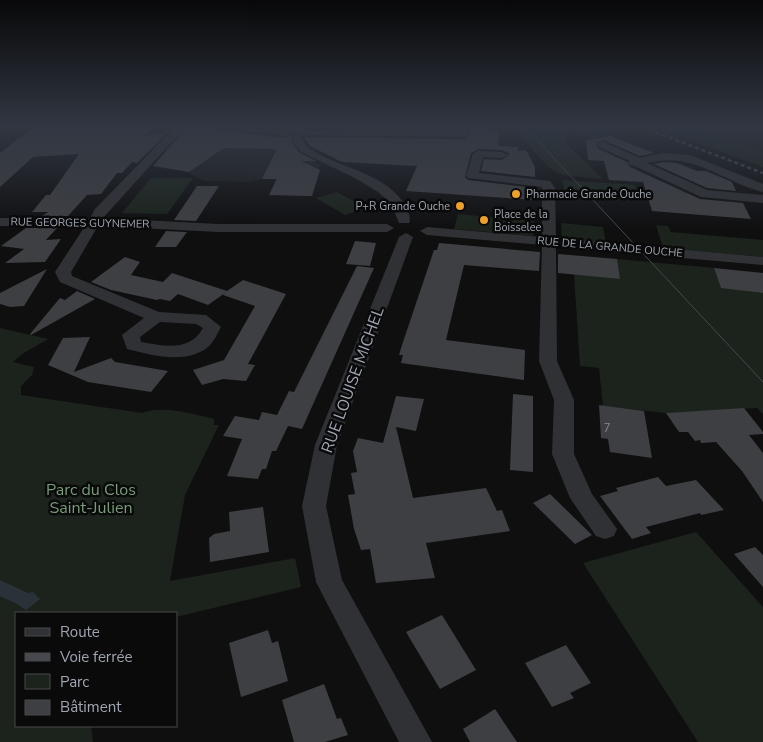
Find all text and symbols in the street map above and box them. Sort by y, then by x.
place label: Pharmacie Grande Ouche [526,187,652,202]
marker: Pharmacie Grande Ouche [510,188,522,200]
place label: P+R Grande Ouche [355,199,450,214]
marker: P+R Grande Ouche [454,200,466,212]
place label: Place de la Boisselee [494,207,548,235]
street label: RUE GEORGES GUYNEMER [10,214,150,232]
marker: Place de la Boisselee [478,214,490,226]
street label: RUE DE LA GRANDE OUCHE [537,233,683,261]
street label: RUE LOUISE MICHEL [316,304,390,456]
house number: 7 [604,421,610,436]
park label: Parc du Clos Saint-Julien [46,479,136,519]
legend [15,612,178,727]
text: Route [60,622,100,642]
text: Voie ferrée [59,647,132,667]
text: Parc [60,672,89,692]
text: Bâtiment [60,697,122,717]

